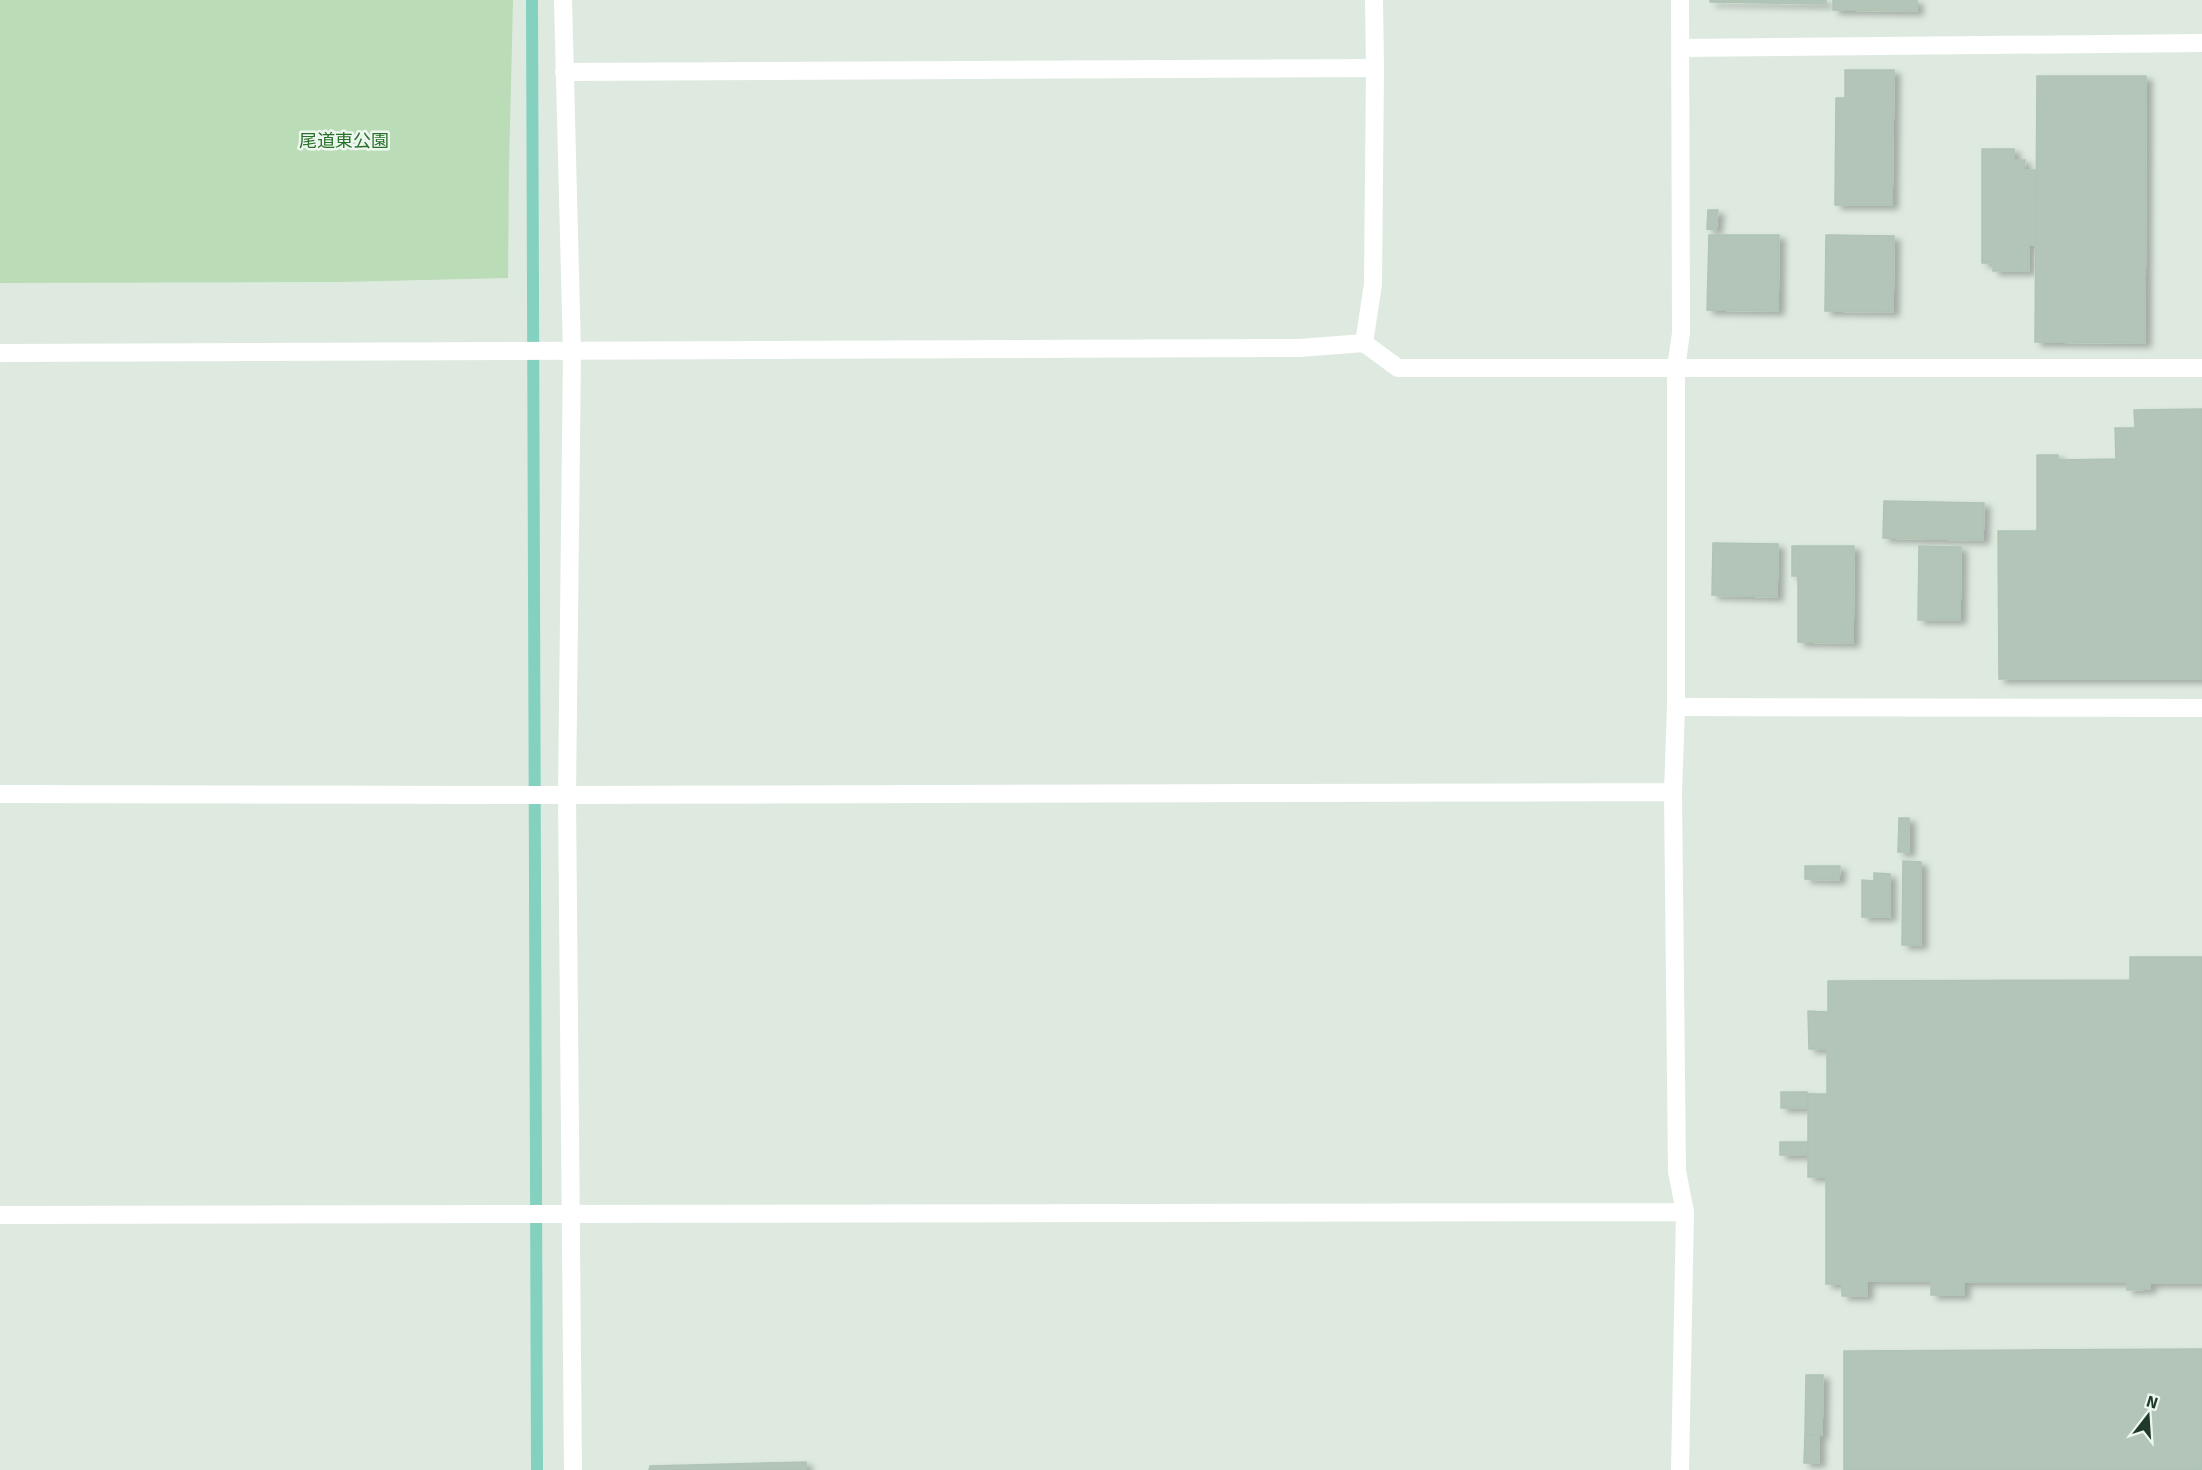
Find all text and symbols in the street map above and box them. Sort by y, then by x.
park label: 尾道東公園 [299,130,389,152]
north arrow [2118,1386,2178,1446]
text: N [2144,1391,2160,1414]

